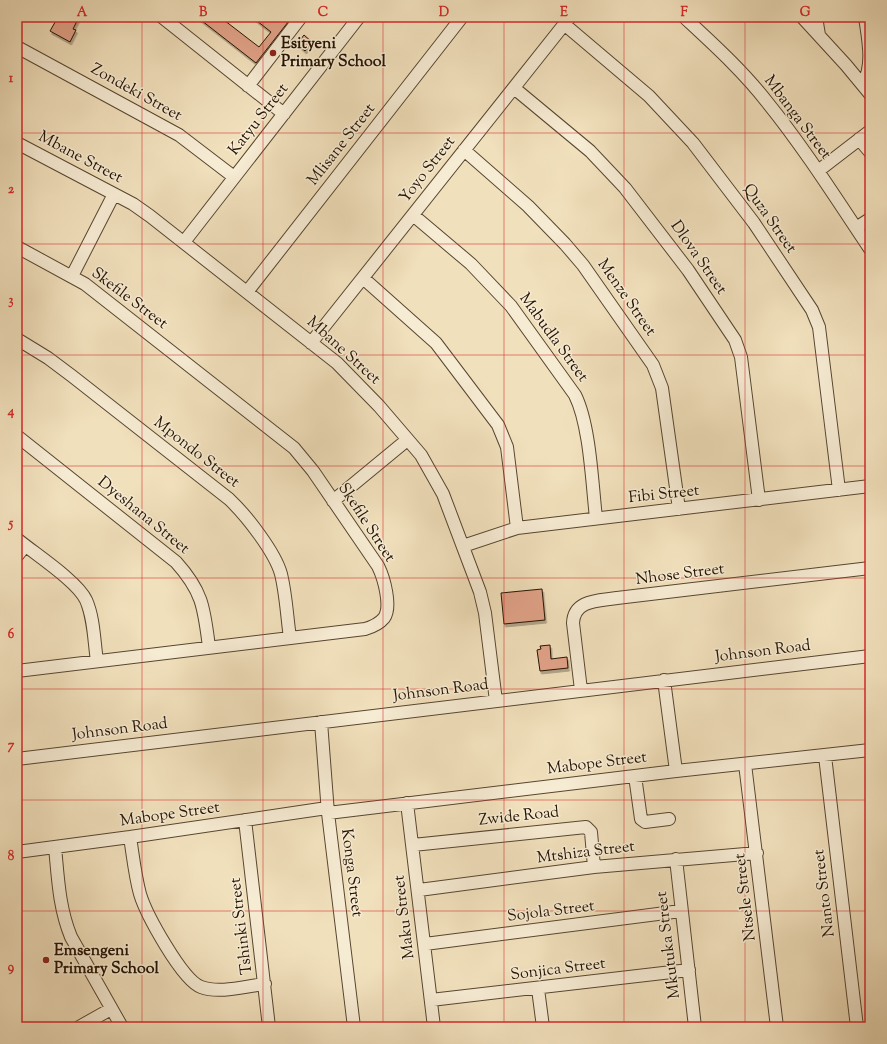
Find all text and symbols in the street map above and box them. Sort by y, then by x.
text: A [77,4,88,22]
text: B [199,4,208,22]
text: C [318,4,328,22]
text: D [439,4,449,22]
text: E [560,4,568,22]
text: F [680,4,688,22]
text: G [800,4,811,22]
place label: Esityeni Primary School [281,33,386,74]
marker: Esityeni Primary School [268,48,278,58]
street label: Zondeki Street [86,58,186,128]
text: 1 [9,70,14,88]
street label: Mbanga Street [758,71,837,165]
street label: Katyu Street [223,79,295,161]
street label: Mlisane Street [303,99,382,191]
street label: Mbane Street [34,126,127,190]
street label: Yoyo Street [395,131,462,208]
street label: Quza Street [736,179,802,259]
text: 2 [8,181,15,199]
street label: Dlova Street [664,216,732,300]
street label: Menze Street [591,255,661,342]
street label: Skefile Street [86,263,173,336]
street label: Mabudla Street [513,289,594,388]
text: 3 [8,292,14,310]
street label: Mbane Street [301,311,385,391]
text: 4 [7,403,15,421]
street label: Mpondo Street [148,412,244,494]
street label: Dyeshana Street [92,472,194,561]
street label: Skefile Street [332,479,401,568]
street label: Fibi Street [627,480,701,510]
text: 5 [8,515,14,533]
street label: Nhose Street [634,558,726,592]
text: 6 [8,626,15,644]
street label: Johnson Road [713,635,812,669]
street label: Johnson Road [391,674,490,708]
street label: Johnson Road [70,713,169,747]
text: 7 [8,737,15,755]
street label: Mabope Street [546,746,649,782]
street label: Mabope Street [119,797,222,833]
street label: Zwide Road [478,801,560,833]
street label: Konga Street [334,828,368,919]
street label: Mtshiza Street [536,836,637,870]
street label: Nanto Street [808,847,842,938]
text: 8 [8,848,15,866]
street label: Ntsele Street [729,851,763,942]
street label: Maku Street [388,873,422,960]
street label: Tshinki Street [225,876,259,976]
street label: Mkutuka Street [651,889,687,1000]
street label: Sojola Street [506,895,597,929]
place label: Emsengeni Primary School [54,940,159,981]
street label: Sonjica Street [509,953,607,987]
marker: Emsengeni Primary School [41,955,51,965]
text: 9 [8,959,15,977]

